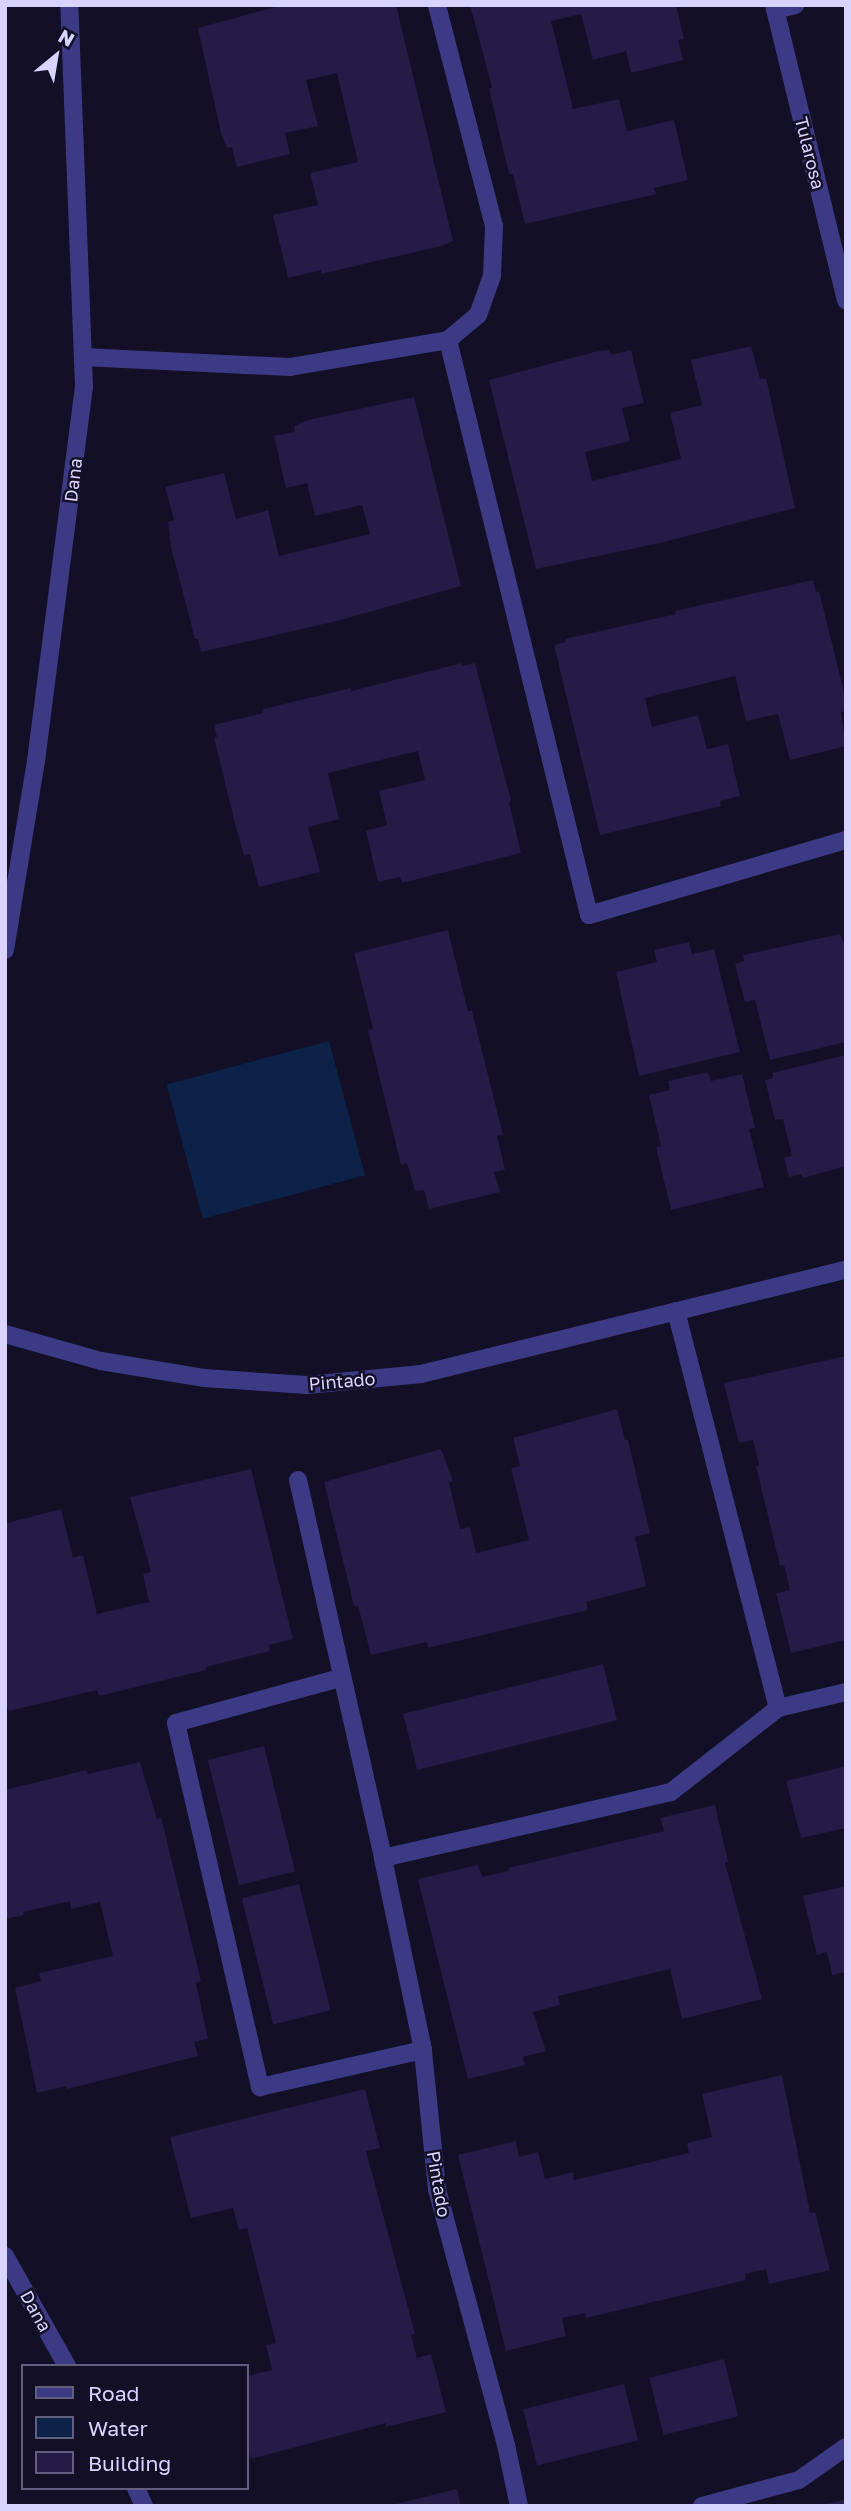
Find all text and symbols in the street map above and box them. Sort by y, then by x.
north arrow [21,21,91,91]
text: N [55,24,79,51]
street label: Tularosa [791,115,829,191]
street label: Dana [60,457,86,503]
street label: Pintado [308,1367,376,1395]
street label: Pintado [423,2149,455,2219]
street label: Dana [16,2287,56,2335]
legend [21,2364,248,2490]
text: Road [88,2380,139,2406]
text: Water [88,2415,148,2441]
text: Building [88,2450,171,2476]

